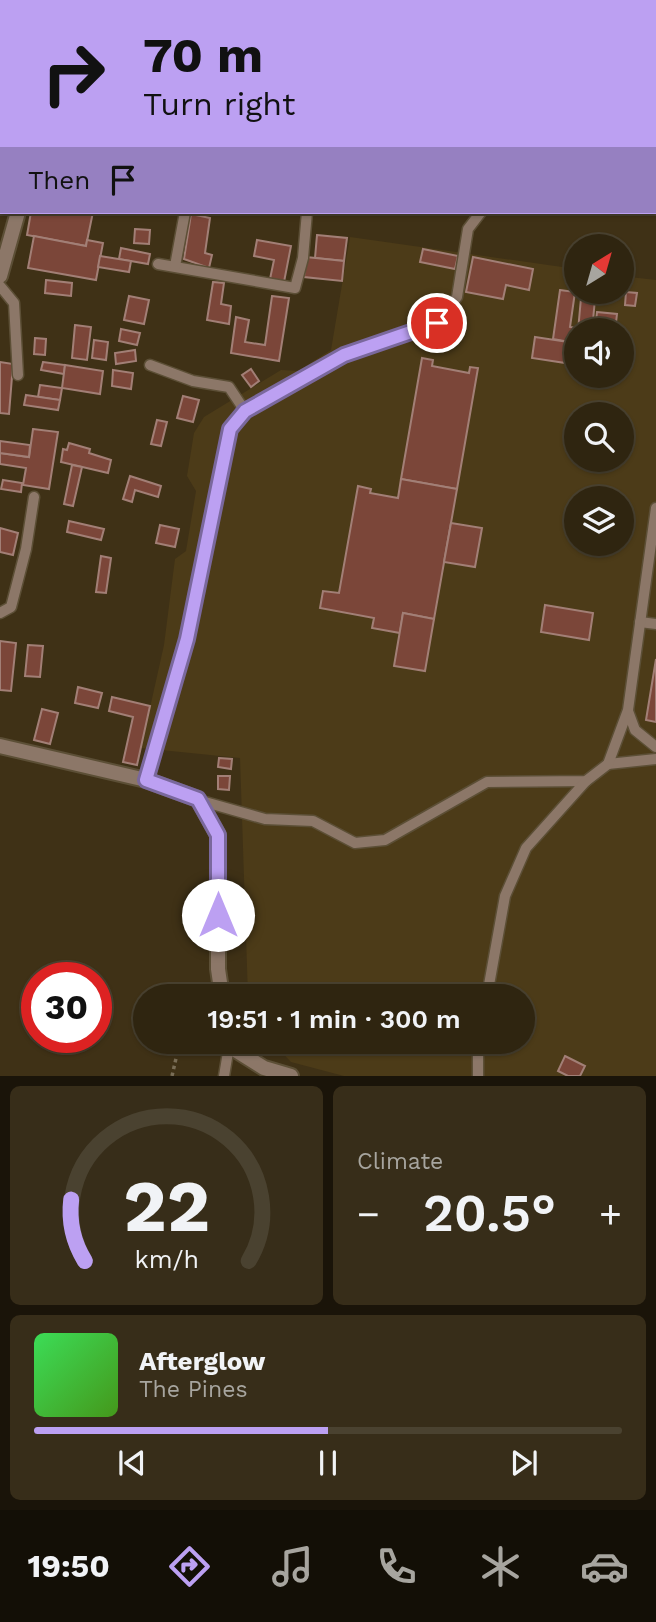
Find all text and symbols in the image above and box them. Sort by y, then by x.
text: 70 m [143,26,263,84]
icon: right [28,28,119,119]
text: Turn right [143,85,295,123]
icon: arrive [104,161,142,199]
text: Then [28,165,90,195]
north arrow [564,234,634,304]
map controls [564,234,634,556]
pin [407,293,467,353]
icon: arrive [418,304,456,342]
button: sound [564,318,634,388]
button: search [564,402,634,472]
button: layers [564,486,634,556]
position arrow [181,878,255,952]
speed limit sign: 30 [21,962,112,1053]
text: 19:51 · 1 min · 300 m [207,1004,461,1034]
text: Climate [357,1148,443,1175]
text: 22 [123,1164,210,1250]
text: 20.5° [423,1183,556,1244]
text: − [357,1192,380,1236]
text: + [599,1192,622,1236]
text: km/h [134,1245,199,1274]
text: Afterglow [139,1346,265,1376]
text: The Pines [139,1376,248,1403]
icon: previous [113,1444,151,1482]
icon: pause [309,1444,347,1482]
icon: next [505,1444,543,1482]
icon: directions [165,1542,214,1591]
icon: music [268,1542,317,1591]
icon: phone [372,1542,421,1591]
icon: climate [476,1542,525,1591]
icon: car [580,1542,629,1591]
text: 19:50 [27,1547,110,1585]

